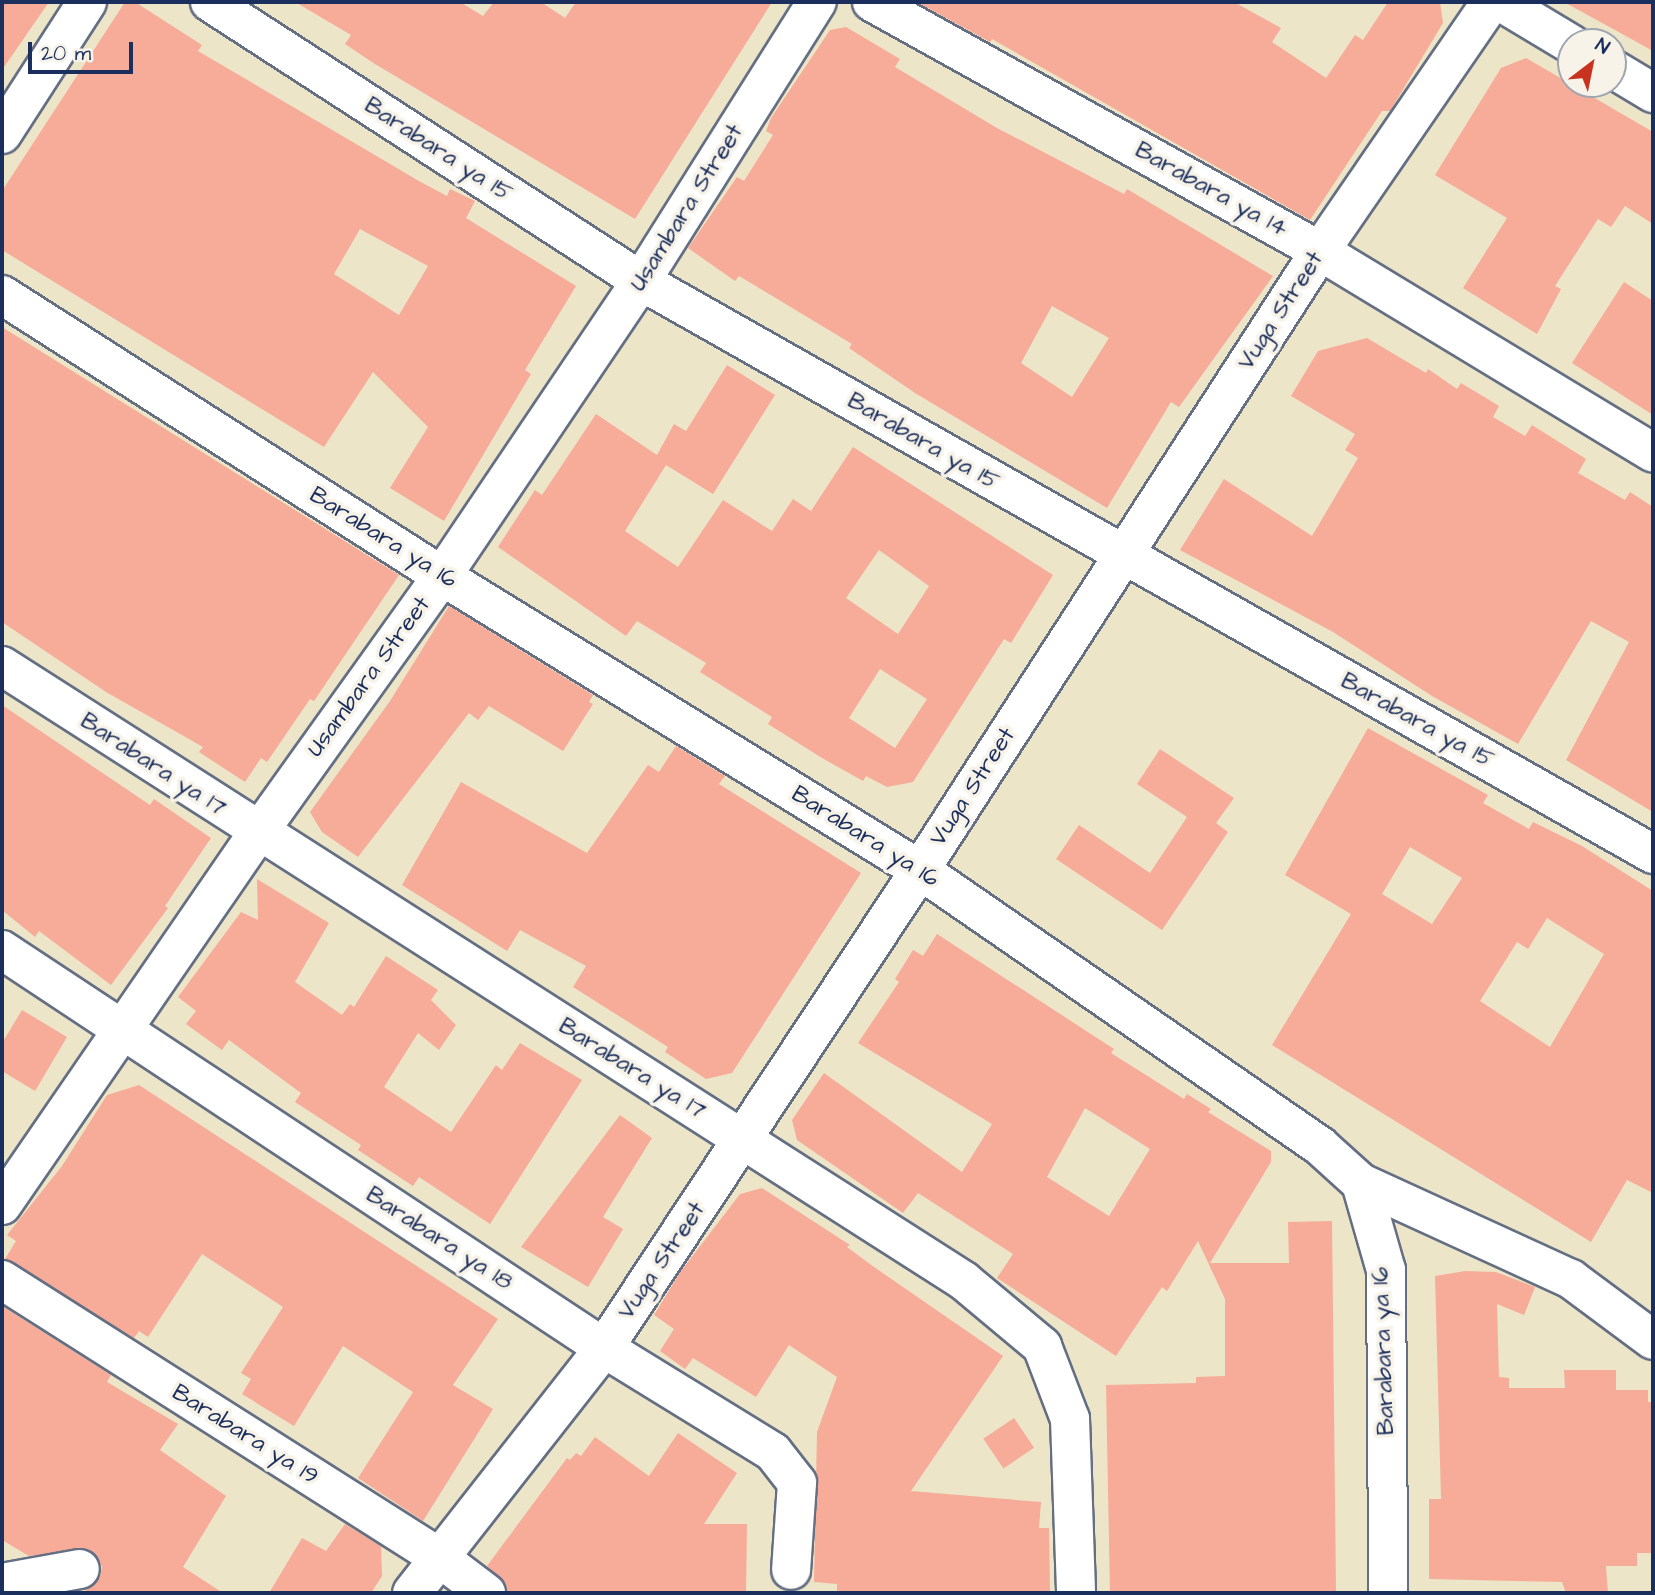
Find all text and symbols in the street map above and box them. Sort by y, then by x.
scale bar [32,28,136,72]
north arrow [1557,28,1627,98]
text: N [1590,32,1615,61]
text: 20 m [41,39,91,68]
street label: Barabara ya 15 [359,91,517,209]
street label: Usambara Street [624,119,750,297]
street label: Barabara ya 14 [1130,136,1292,244]
street label: Vuga Street [1232,246,1330,376]
street label: Barabara ya 15 [842,387,1004,497]
street label: Barabara ya 16 [304,481,462,595]
street label: Usambara Street [301,591,437,763]
street label: Barabara ya 15 [1335,667,1499,775]
street label: Barabara ya 17 [75,707,231,823]
street label: Vuga Street [924,722,1022,852]
street label: Barabara ya 16 [786,780,944,894]
street label: Barabara ya 17 [553,1012,711,1126]
street label: Barabara ya 18 [360,1181,518,1297]
street label: Vuga Street [612,1197,712,1325]
street label: Barabara ya 16 [1367,1266,1401,1436]
street label: Barabara ya 19 [166,1378,324,1492]

